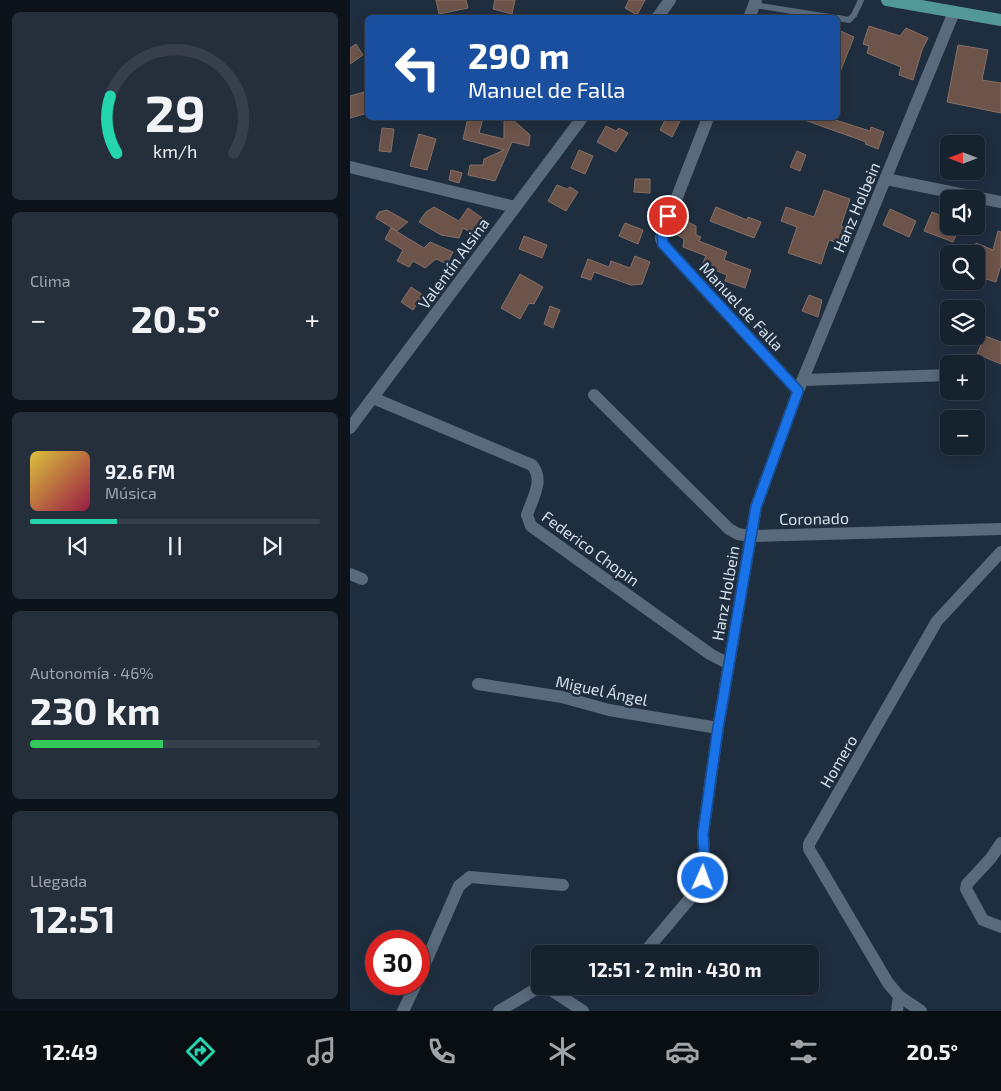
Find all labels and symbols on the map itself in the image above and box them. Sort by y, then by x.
north arrow [940,135,985,180]
street label: Hanz Holbein [828,159,884,255]
pin [647,195,689,237]
street label: Valentín Alsina [414,214,492,312]
street label: Manuel de Falla [696,258,788,354]
street label: Federico Chopin [539,506,643,590]
street label: Coronado [779,508,849,528]
street label: Hanz Holbein [707,544,743,642]
street label: Miguel Ángel [554,671,650,709]
street label: Homero [815,731,861,791]
position arrow [676,851,728,903]
speed limit sign: 30 [365,930,430,995]

